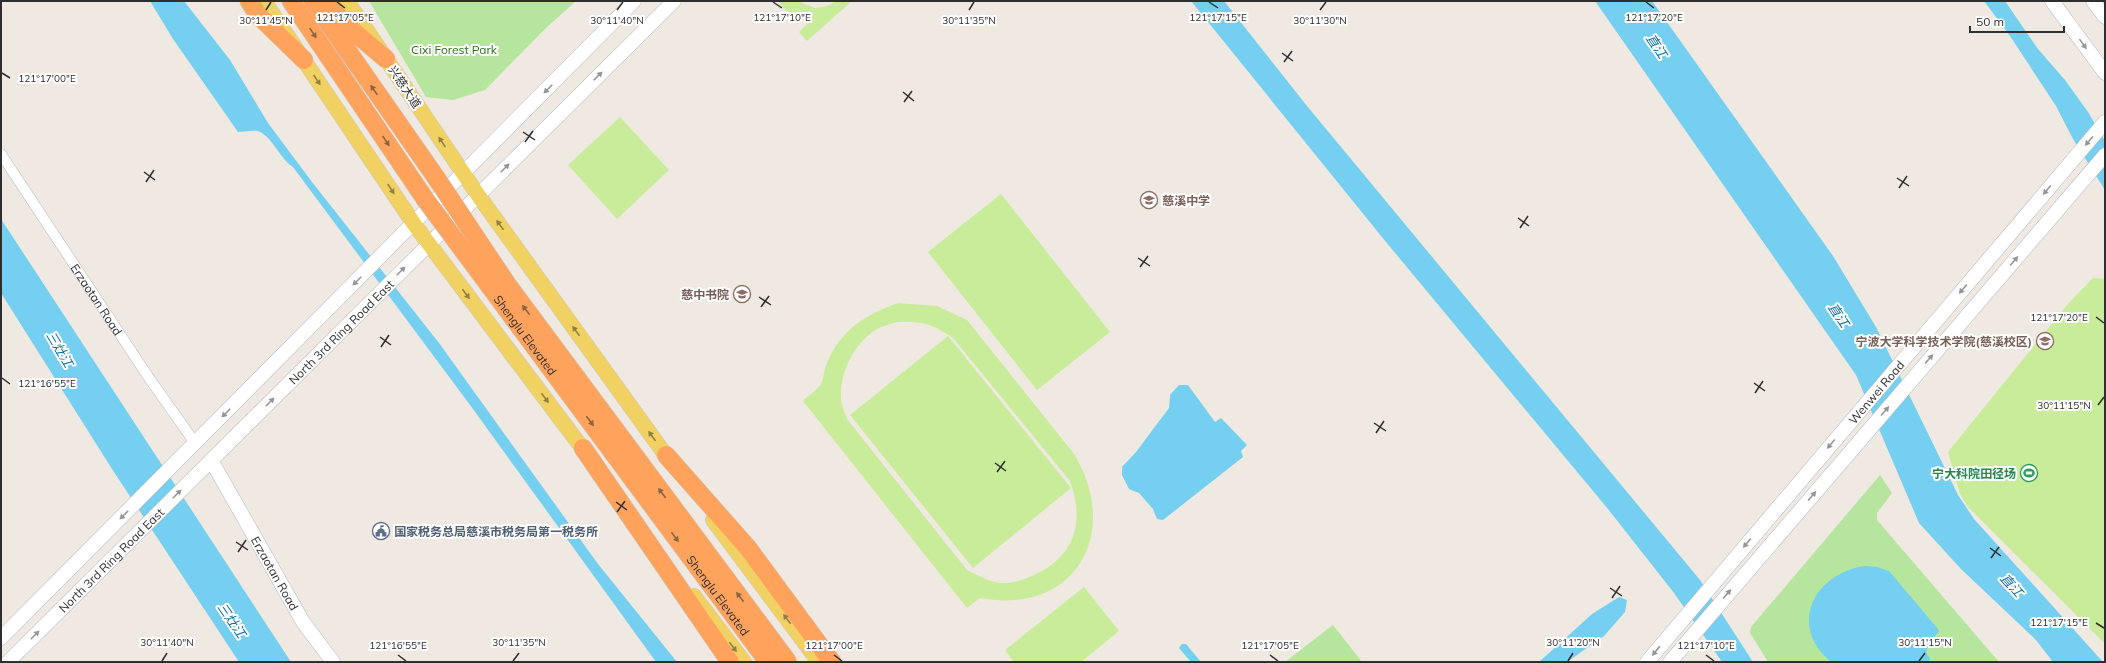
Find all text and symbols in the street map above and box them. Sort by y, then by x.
scale bar [1970,8,2064,34]
text: 121°17'05"E [316,11,374,24]
text: 121°17'10"E [753,11,811,24]
text: 121°17'15"E [1189,11,1247,24]
text: 121°17'20"E [1625,11,1683,24]
text: 30°11'45"N [239,14,293,27]
text: 30°11'40"N [590,14,644,27]
text: 30°11'35"N [942,14,996,27]
text: 30°11'30"N [1293,14,1347,27]
text: 50 m [1976,14,2004,29]
one-way arrow [309,28,317,39]
water label: 直江 [1643,31,1672,63]
one-way arrow [2079,38,2088,49]
park label: Cixi Forest Park [411,42,498,57]
street label: 兴慈大道 [385,63,425,111]
one-way arrow [593,71,603,81]
text: 121°17'00"E [18,72,76,85]
one-way arrow [313,74,321,85]
one-way arrow [370,84,378,95]
one-way arrow [543,84,553,94]
one-way arrow [382,136,390,146]
one-way arrow [438,136,446,147]
one-way arrow [2084,136,2093,146]
one-way arrow [501,163,510,173]
one-way arrow [387,184,395,194]
one-way arrow [2043,185,2052,195]
school or university icon: 慈溪中学 [1139,190,1159,210]
place label: 慈溪中学 [1162,193,1210,208]
one-way arrow [496,220,504,231]
one-way arrow [2009,256,2018,266]
street label: Erzaotan Road [68,261,126,338]
one-way arrow [396,266,406,276]
street label: North 3rd Ring Road East [285,276,397,387]
one-way arrow [352,276,362,286]
school or university icon: 慈中书院 [732,284,752,304]
one-way arrow [1958,284,1967,294]
place label: 慈中书院 [681,287,729,302]
one-way arrow [462,289,471,300]
street label: Shenglu Elevated [491,292,560,378]
water label: 直江 [1825,300,1854,332]
one-way arrow [522,304,530,315]
text: 121°17'20"E [2030,311,2088,324]
one-way arrow [572,325,580,336]
water label: 三灶江 [43,328,78,372]
school or university icon: 宁波大学科学技术学院(慈溪校区) [2035,331,2055,351]
place label: 宁波大学科学技术学院(慈溪校区) [1855,334,2032,349]
one-way arrow [1924,355,1933,364]
street label: Wenwei Road [1845,357,1907,427]
text: 121°16'55"E [18,377,76,390]
one-way arrow [541,393,549,404]
one-way arrow [265,397,275,407]
text: 30°11'15"N [2037,399,2091,412]
one-way arrow [1880,406,1889,415]
one-way arrow [221,408,231,417]
one-way arrow [586,416,594,427]
one-way arrow [648,431,656,441]
one-way arrow [1826,439,1835,450]
sports icon: 宁大科院田径场 [2019,463,2039,483]
place label: 宁大科院田径场 [1932,466,2016,481]
one-way arrow [658,487,666,498]
one-way arrow [172,489,182,499]
one-way arrow [1807,490,1816,501]
street label: North 3rd Ring Road East [55,504,167,615]
one-way arrow [119,510,129,519]
public building icon: 国家税务总局慈溪市税务局第一税务所 [371,521,391,541]
place label: 国家税务总局慈溪市税务局第一税务所 [394,524,598,539]
one-way arrow [671,532,680,543]
street label: Erzaotan Road [248,533,302,613]
one-way arrow [1742,538,1751,549]
street label: Shenglu Elevated [684,552,753,638]
water label: 直江 [1997,570,2028,601]
one-way arrow [1723,589,1732,599]
one-way arrow [736,592,744,602]
water label: 三灶江 [214,599,251,642]
one-way arrow [783,614,792,625]
text: 121°17'15"E [2030,616,2088,629]
one-way arrow [30,630,40,639]
text: 30°11'40"N [140,636,194,649]
text: 30°11'35"N [492,636,546,649]
text: 30°11'20"N [1546,636,1600,649]
text: 30°11'15"N [1898,636,1952,649]
text: 121°16'55"E [369,639,427,652]
text: 121°17'00"E [805,639,863,652]
text: 121°17'05"E [1241,639,1299,652]
text: 121°17'10"E [1677,639,1735,652]
one-way arrow [729,642,737,652]
one-way arrow [1652,646,1661,656]

